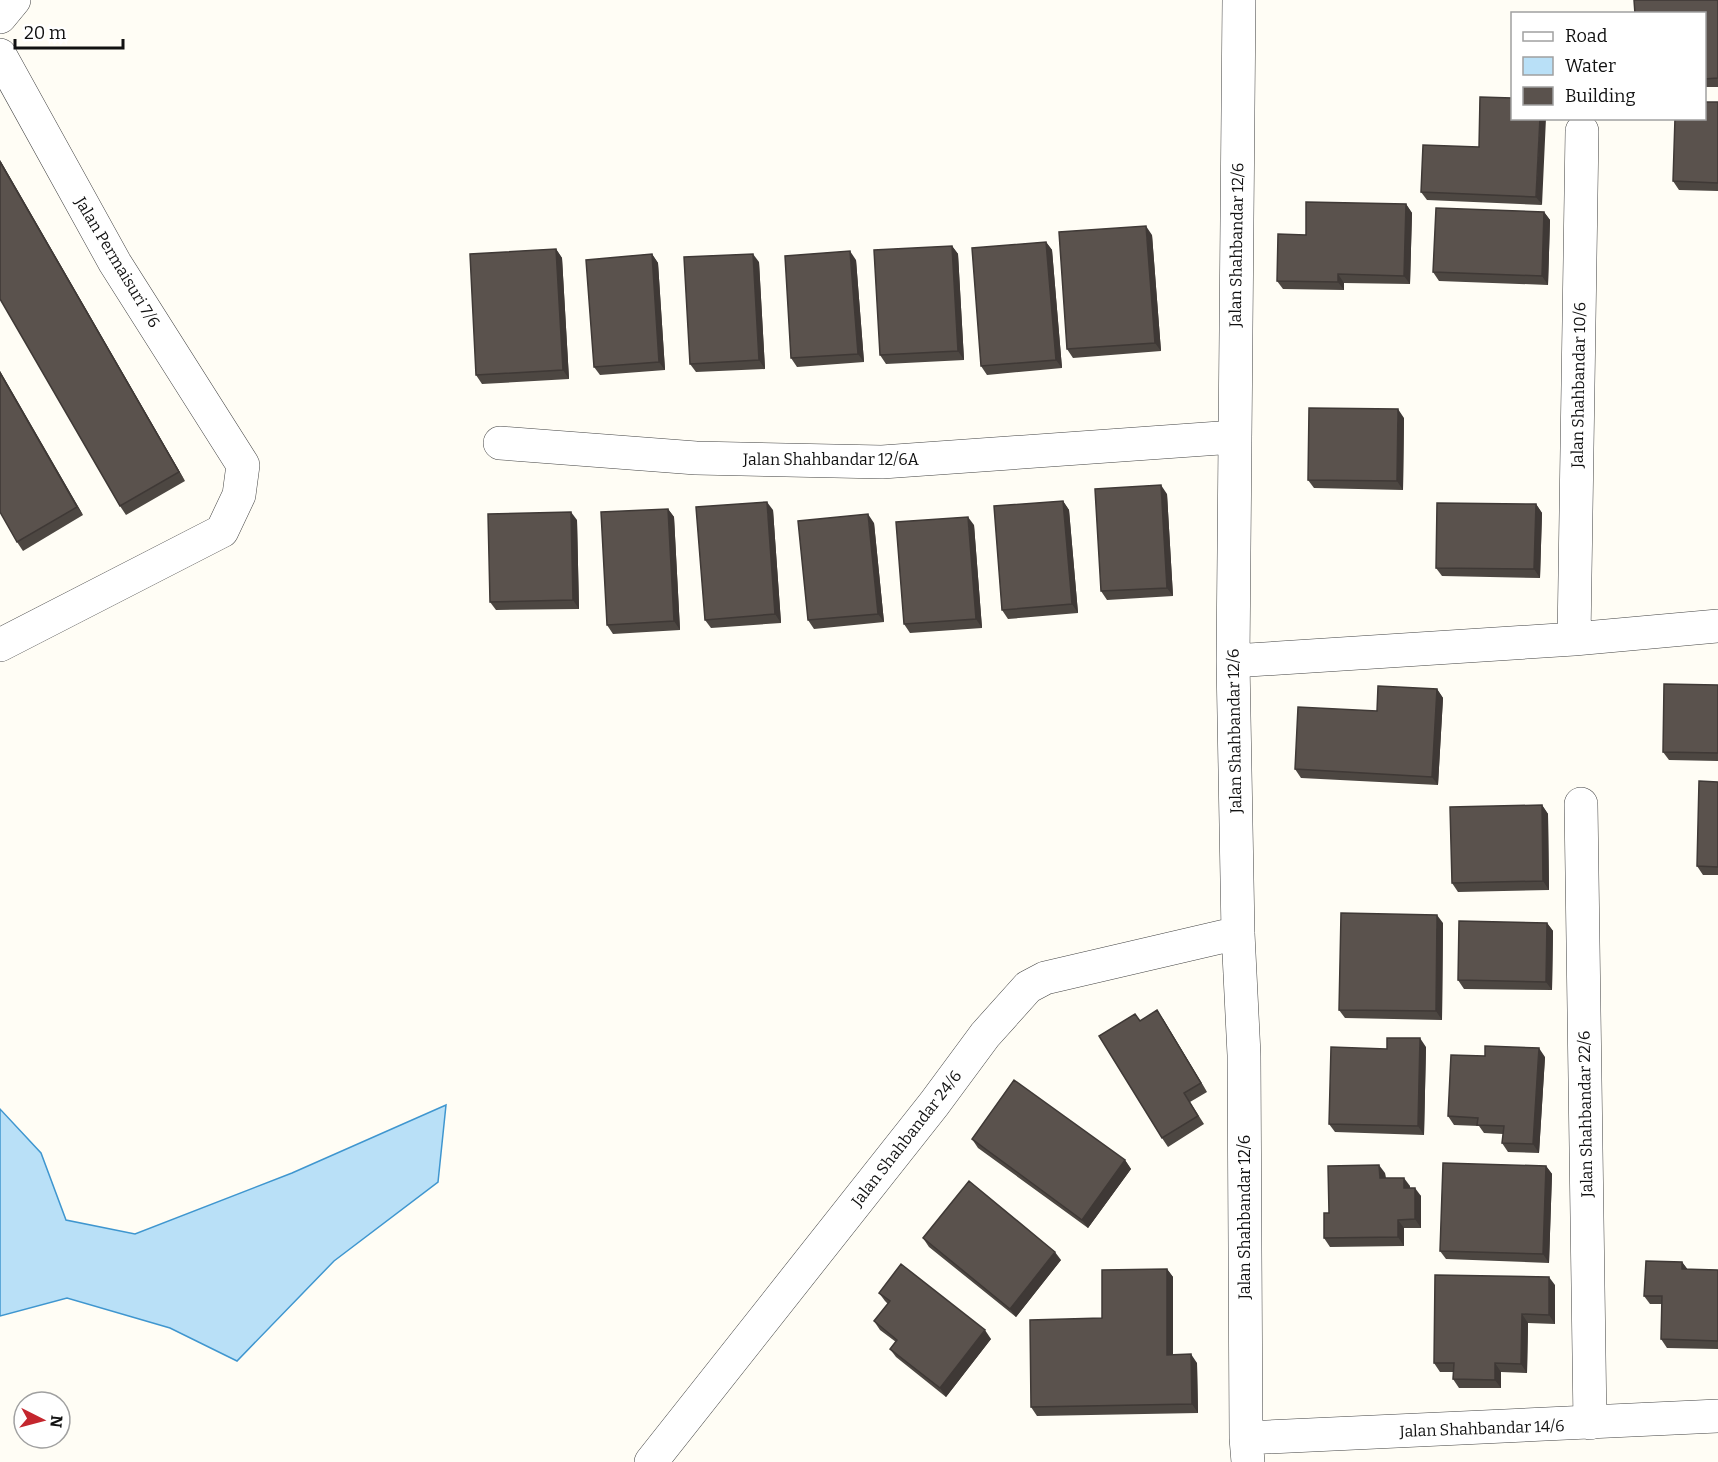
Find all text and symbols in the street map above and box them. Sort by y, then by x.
scale bar [15,12,123,50]
legend [1511,12,1706,120]
text: 20 m [24,22,66,44]
text: Road [1565,25,1608,47]
text: Water [1565,55,1616,77]
text: Building [1565,85,1636,107]
street label: Jalan Shahbandar 12/6 [1226,163,1247,328]
street label: Jalan Permaisuri 7/6 [71,193,164,331]
street label: Jalan Shahbandar 10/6 [1568,302,1589,469]
street label: Jalan Shahbandar 12/6A [742,450,920,469]
street label: Jalan Shahbandar 12/6 [1224,649,1245,814]
street label: Jalan Shahbandar 22/6 [1575,1030,1596,1199]
street label: Jalan Shahbandar 24/6 [847,1067,965,1211]
street label: Jalan Shahbandar 12/6 [1235,1135,1254,1300]
north arrow [12,1390,72,1450]
text: N [46,1414,67,1429]
street label: Jalan Shahbandar 14/6 [1398,1416,1565,1441]

